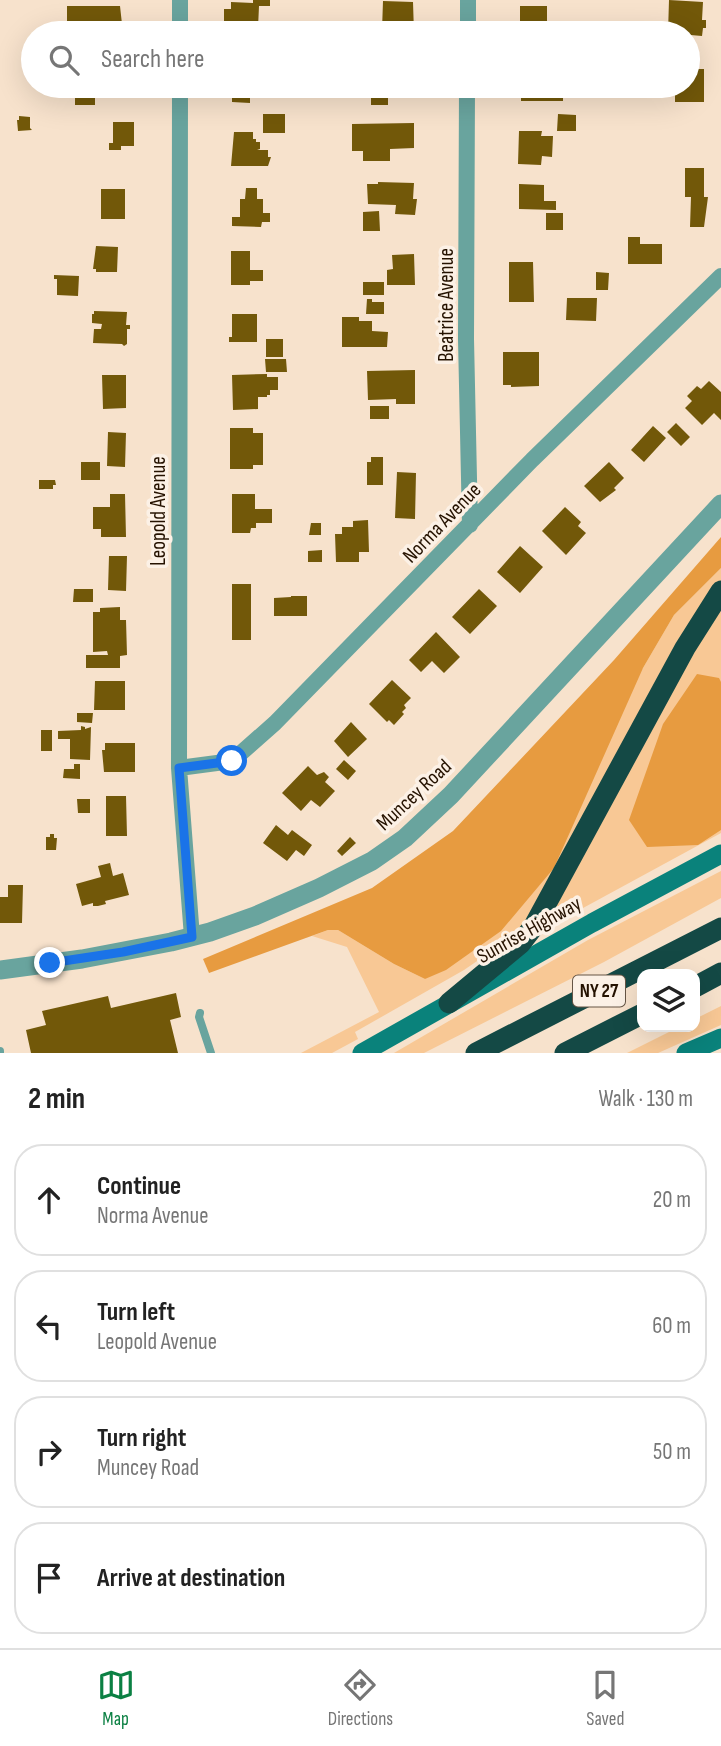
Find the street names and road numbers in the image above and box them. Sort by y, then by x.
street label: Beatrice Avenue [434,248,459,362]
street label: Leopold Avenue [146,456,171,566]
street label: Norma Avenue [398,478,486,568]
street label: Muncey Road [371,754,457,836]
street label: Sunrise Highway [472,891,586,969]
road number: NY 27 [573,976,625,1007]

